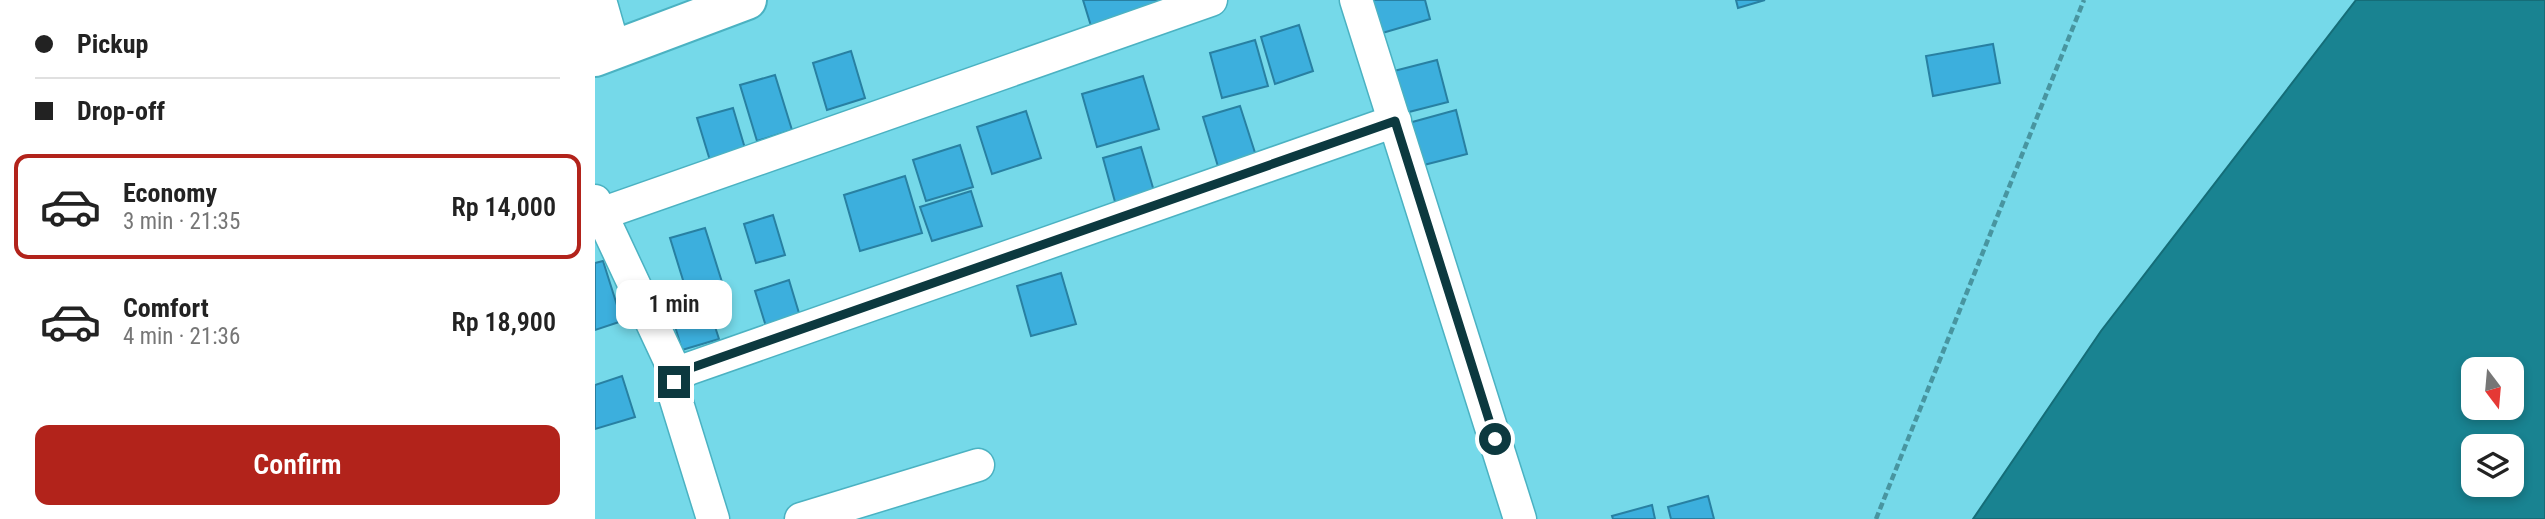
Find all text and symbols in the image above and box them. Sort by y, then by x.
text: Pickup [77,29,148,59]
text: Drop-off [77,96,165,126]
icon: car [39,175,102,238]
text: Economy [123,178,217,208]
text: Rp 14,000 [451,192,556,222]
text: 3 min · 21:35 [123,208,240,235]
callout: 1 min [616,280,732,330]
icon: car [39,290,102,353]
text: 1 min [649,291,699,318]
text: Comfort [123,293,209,323]
text: Rp 18,900 [451,307,556,337]
text: 4 min · 21:36 [123,323,240,350]
north arrow [2461,357,2523,420]
map controls [2461,357,2524,497]
route end [658,366,690,398]
route start [1479,423,1511,455]
button: Confirm [35,425,560,505]
button: layers [2461,434,2524,497]

